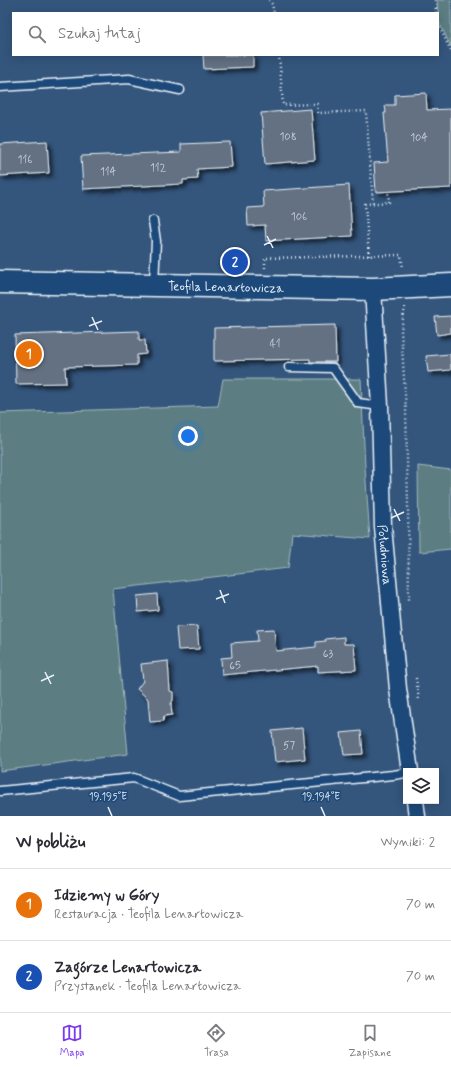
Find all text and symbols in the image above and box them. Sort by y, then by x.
search box [12,12,439,56]
icon: search [26,23,48,45]
text: Szukaj tutaj [58,24,141,44]
house number: 108 [279,130,297,144]
house number: 104 [410,131,428,145]
house number: 116 [18,153,32,167]
house number: 112 [150,161,167,175]
house number: 114 [100,165,117,179]
house number: 106 [291,210,307,224]
pin: 2 [222,247,248,277]
street label: Teofila Lenartowicza [168,278,284,297]
house number: 41 [269,337,281,351]
pin: 1 [16,339,42,369]
your location [178,426,198,446]
street label: Południowa [373,524,395,586]
house number: 63 [323,647,333,661]
house number: 65 [229,659,241,673]
house number: 57 [283,739,296,753]
map controls [403,768,439,804]
button: layers [403,768,439,804]
text: 19.195°E [89,790,127,804]
text: 19.194°E [302,790,340,804]
text: W pobliżu [16,831,85,853]
text: Wyniki: 2 [381,834,435,851]
text: Idziemy w Góry [54,886,159,906]
text: 1 [26,896,32,913]
text: 70 m [406,896,435,913]
text: Restauracja · Teofila Lenartowicza [54,906,243,923]
text: Zagórze Lenartowicza [54,958,201,978]
text: 2 [26,968,32,985]
text: 70 m [406,968,435,985]
text: Przystanek · Teofila Lenartowicza [54,978,241,995]
tab: Mapa [60,1022,85,1060]
tab: Trasa [204,1022,229,1060]
tab: Zapisane [348,1022,391,1060]

